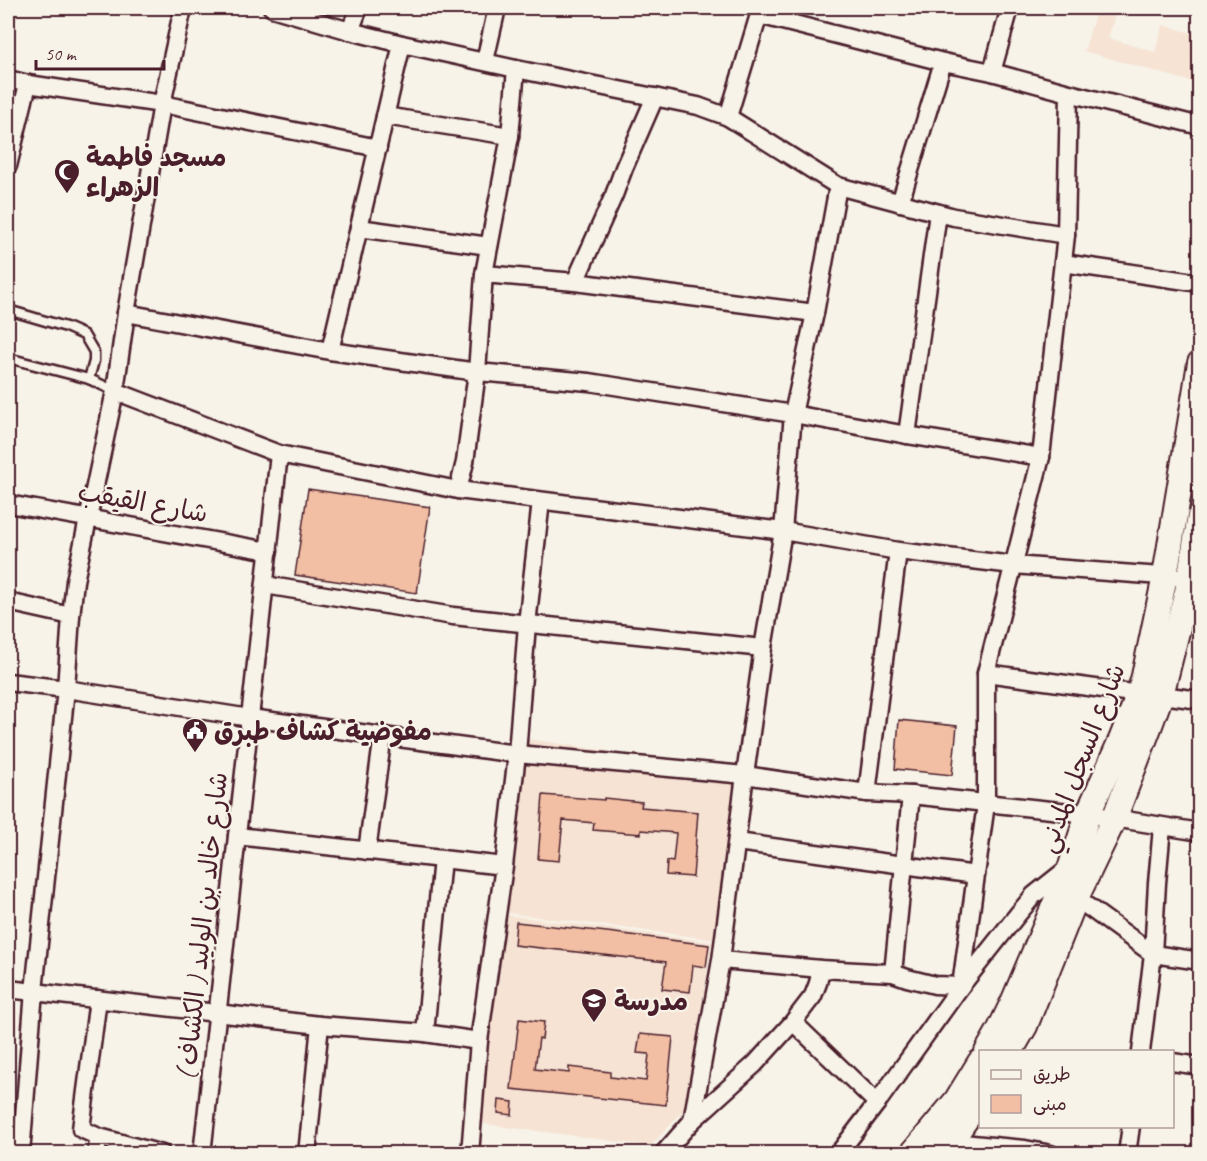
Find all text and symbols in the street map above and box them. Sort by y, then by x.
scale bar [36,33,164,71]
text: 50 m [45,43,78,65]
place label: مسجد فاطمة الزهراء [86,141,226,204]
mosque icon: مسجد فاطمة الزهراء [52,157,82,195]
street label: شارع القيقب [75,475,210,531]
street label: شارع السجل المدني [1030,659,1138,859]
place label: مفوضية كشاف طبرق [214,715,432,748]
public building icon: مفوضية كشاف طبرق [180,716,210,754]
street label: شارع خالد بن الوليد ( الكشاف ) [170,770,236,1082]
place label: مدرسة [614,985,688,1018]
school or university icon: مدرسة [579,986,609,1024]
legend [979,1050,1174,1128]
text: طريق [1033,1063,1071,1085]
text: مبنى [1033,1093,1067,1115]

